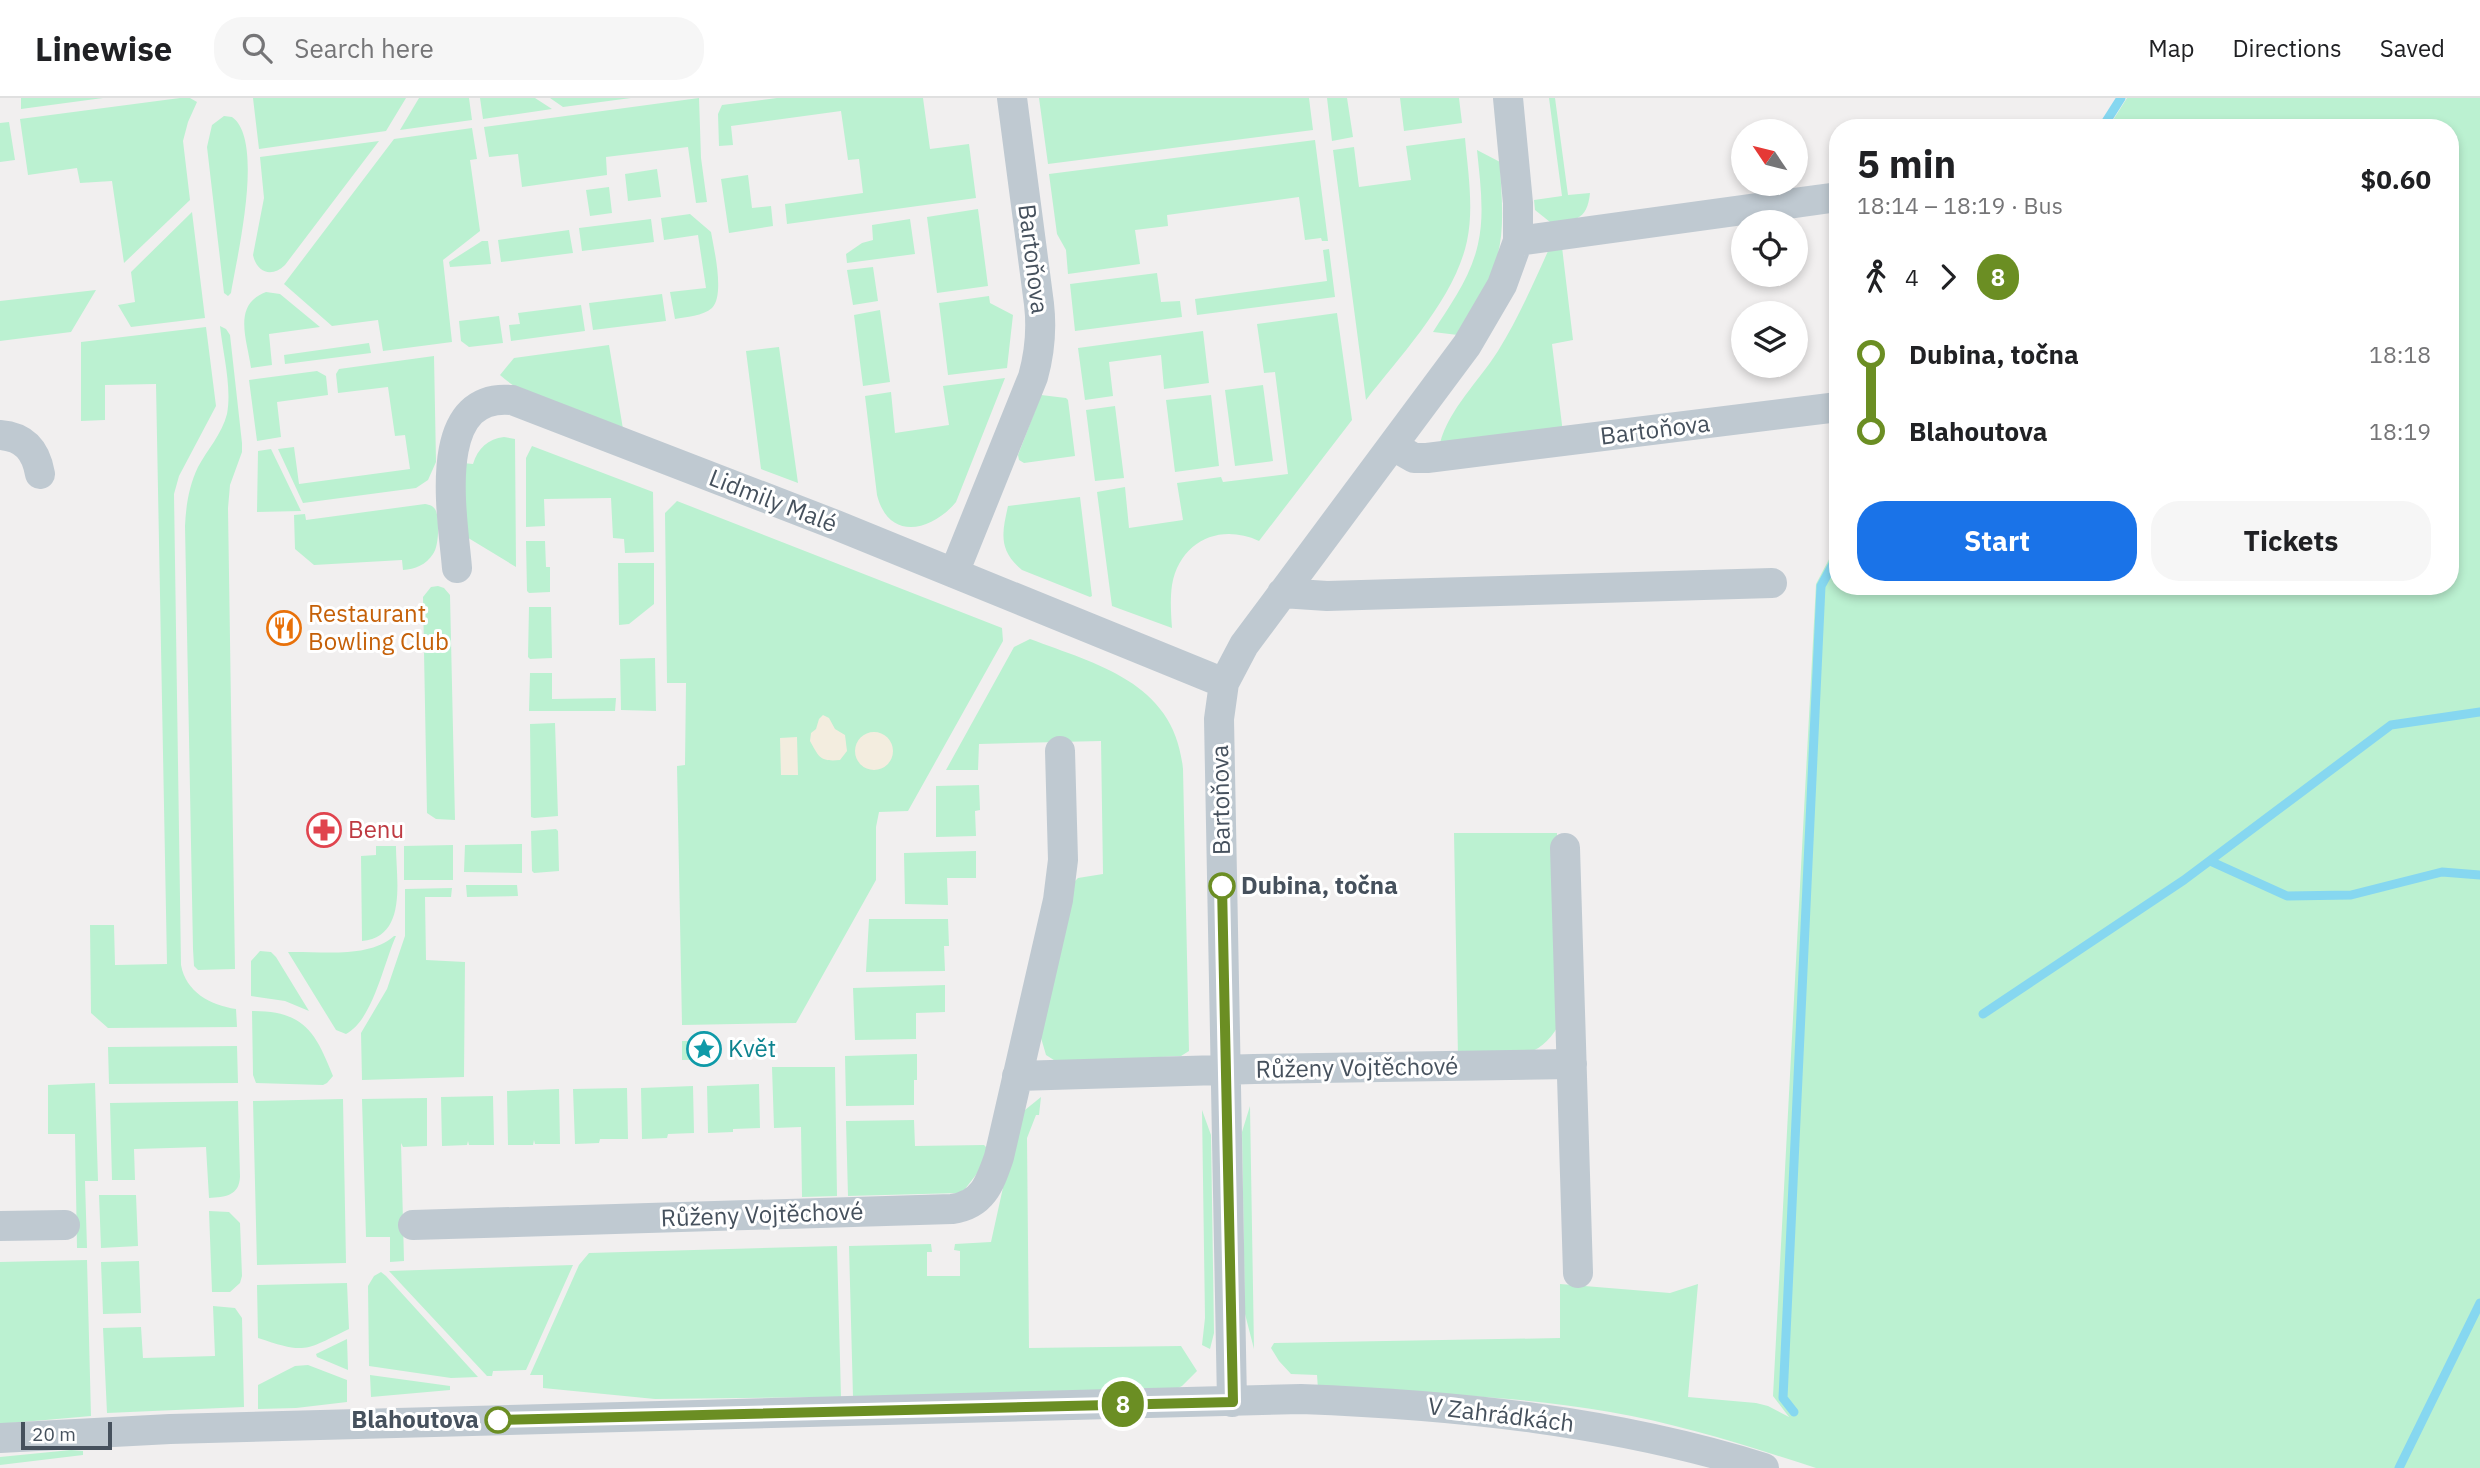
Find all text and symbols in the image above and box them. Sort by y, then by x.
search box [214,17,704,80]
text: Linewise [35,27,172,70]
icon: search [238,29,276,67]
text: Search here [294,31,434,65]
text: Map [2148,32,2194,64]
text: Directions [2232,32,2342,64]
text: Saved [2380,32,2445,64]
north arrow [1731,119,1808,196]
map controls [1731,119,1808,378]
text: 5 min [1857,139,1956,188]
text: $0.60 [2361,162,2431,196]
text: 18:14 – 18:19 · Bus [1857,190,2063,220]
street label: Bartoňova [1011,202,1057,316]
button: locate [1731,210,1808,287]
icon: walk [1857,258,1895,296]
icon: forward [1929,258,1967,296]
text: 8 [1991,261,2005,293]
text: 4 [1905,262,1919,292]
button: layers [1731,301,1808,378]
text: Dubina, točna [1909,337,2079,371]
text: 18:18 [2369,339,2431,369]
street label: Bartoňova [1598,406,1712,452]
text: Blahoutova [1909,414,2048,448]
text: 18:19 [2369,416,2431,446]
street label: Lidmily Malé [705,461,842,539]
button: Start [1857,501,2137,581]
button: Tickets [2151,501,2431,581]
place label: Restaurant Bowling Club [308,597,449,657]
restaurant icon: Restaurant Bowling Club [265,609,303,647]
street label: Bartoňova [1203,744,1237,856]
pharmacy icon: Benu [305,811,343,849]
place label: Benu [348,813,404,845]
place label: Dubina, točna [1241,869,1398,901]
marker: Dubina, točna [1209,873,1235,899]
place icon: Květ [685,1030,723,1068]
place label: Květ [728,1032,776,1064]
street label: Růženy Vojtěchové [1255,1049,1459,1085]
street label: Růženy Vojtěchové [660,1194,864,1234]
line badge: 8 [1100,1381,1146,1427]
text: 8 [1116,1388,1130,1420]
street label: V Zahrádkách [1426,1389,1576,1439]
place label: Blahoutova [351,1403,479,1435]
marker: Blahoutova [485,1407,511,1433]
scale bar [21,1419,112,1451]
text: 20 m [32,1422,76,1446]

